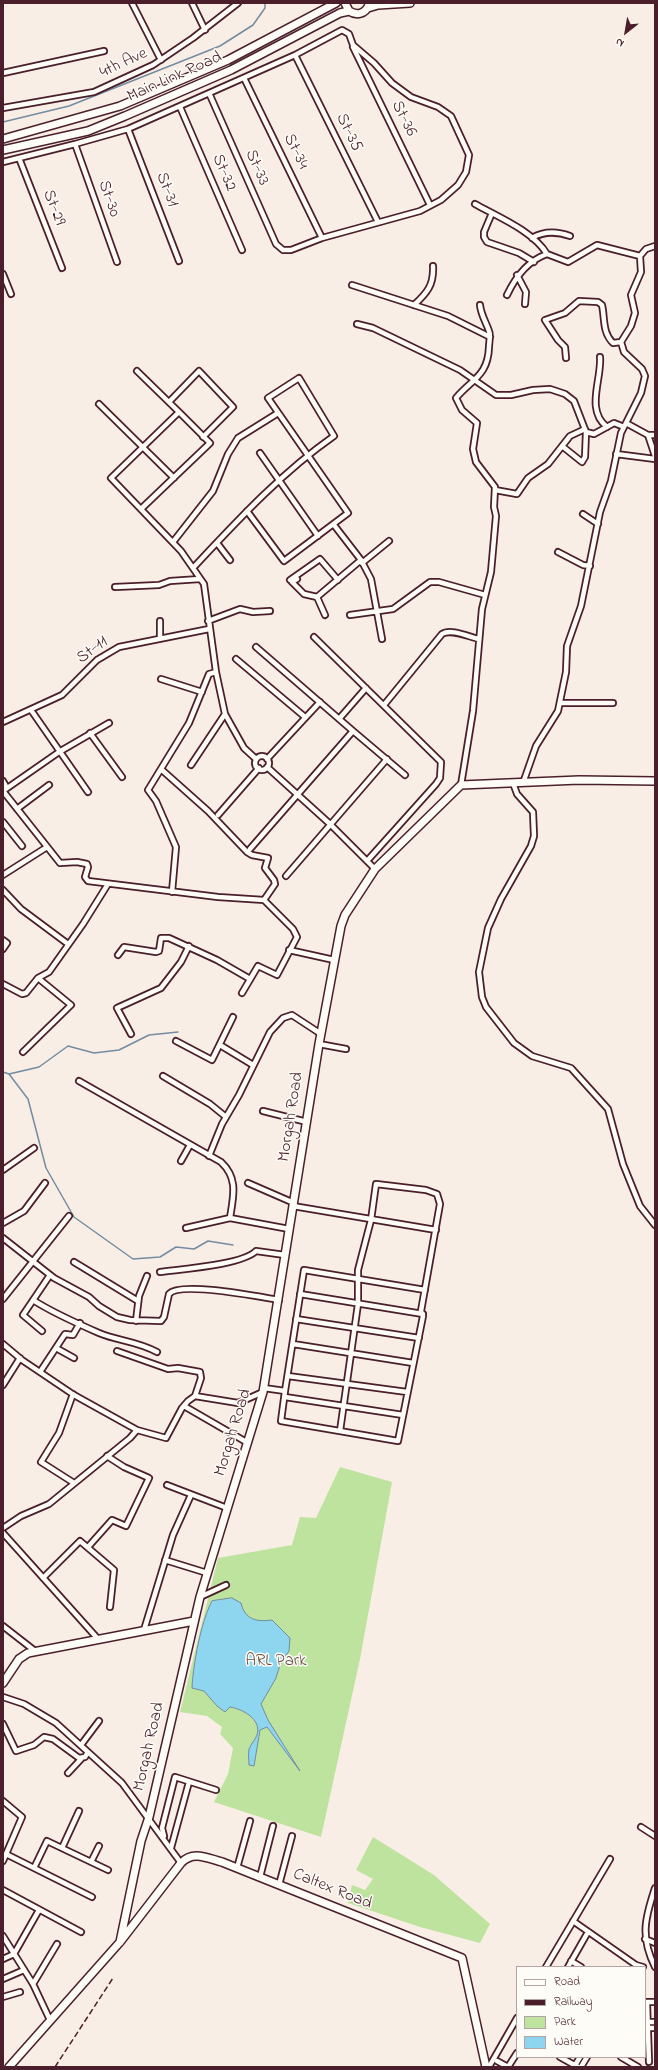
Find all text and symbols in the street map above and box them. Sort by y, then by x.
north arrow [606,12,646,52]
text: N [613,34,627,51]
street label: 4th Ave [97,44,151,84]
street label: Main Link Road [124,48,226,108]
street label: St-36 [386,98,420,140]
street label: St-35 [330,111,366,155]
street label: St-34 [278,131,312,173]
street label: St-33 [239,147,273,189]
street label: St-32 [206,151,240,195]
street label: St-31 [150,170,182,210]
street label: St-30 [92,178,124,220]
street label: St-29 [37,187,69,229]
street label: St-11 [73,633,113,669]
street label: Morgah Road [275,1071,309,1163]
street label: Morgah Road [211,1387,257,1479]
park label: ARL Park [245,1652,307,1672]
street label: Morgah Road [130,1701,170,1793]
street label: Caltex Road [289,1865,375,1915]
legend [516,1966,646,2058]
text: Road [554,1973,580,1991]
text: Railway [554,1993,592,2011]
text: Park [554,2013,576,2031]
text: Water [554,2033,583,2051]

